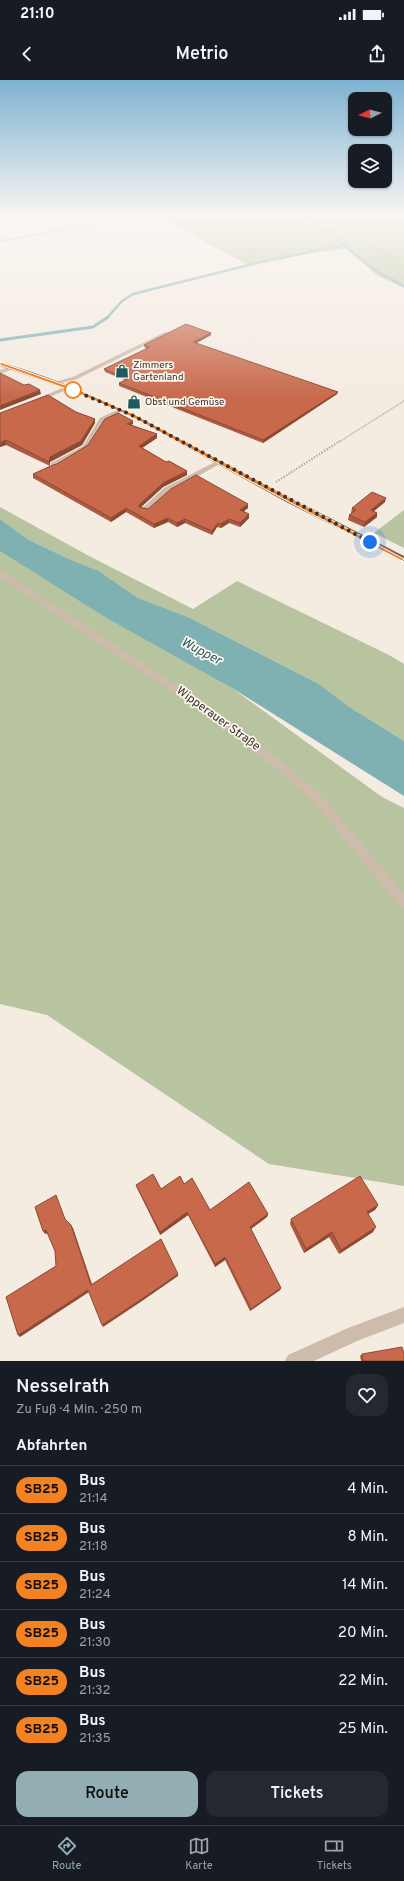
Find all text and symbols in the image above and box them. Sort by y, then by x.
text: 21:10 [20,5,55,24]
icon: back [16,43,38,65]
text: Metrio [176,43,228,66]
icon: share [366,43,388,65]
north arrow [348,92,392,136]
map controls [348,92,392,188]
button: layers [348,144,392,188]
place label: Zimmers Gartenland [133,359,184,384]
shop icon: Zimmers Gartenland [114,363,130,379]
unlabelled marker [64,381,82,399]
shop icon: Obst und Gemüse [126,394,142,410]
place label: Obst und Gemüse [145,396,224,409]
your location [360,532,380,552]
water label: Wupper [178,635,225,670]
street label: Wipperauer Straße [173,683,263,755]
button: heart [346,1374,388,1416]
text: Nesselrath [16,1375,110,1399]
text: Zu Fuß · 4 Min. · 250 m [16,1402,142,1418]
text: Abfahrten [16,1437,87,1456]
text: Bus [79,1472,106,1491]
text: 4 Min. [347,1480,388,1499]
text: SB25 [24,1481,59,1498]
text: 21:14 [79,1491,108,1507]
text: Bus [79,1520,106,1539]
text: 8 Min. [348,1528,388,1547]
text: SB25 [24,1529,59,1546]
text: 21:18 [79,1539,108,1555]
text: Bus [79,1568,106,1587]
text: 14 Min. [342,1576,388,1595]
text: SB25 [24,1577,59,1594]
text: 21:24 [79,1587,111,1603]
text: Bus [79,1616,106,1635]
text: 20 Min. [338,1624,388,1643]
text: SB25 [24,1625,59,1642]
text: 21:30 [79,1635,111,1651]
text: Bus [79,1664,106,1683]
text: 22 Min. [338,1672,388,1691]
text: SB25 [24,1673,59,1690]
text: 21:32 [79,1683,110,1699]
text: Bus [79,1712,106,1731]
text: 25 Min. [338,1720,388,1739]
text: SB25 [24,1721,59,1738]
text: 21:35 [79,1731,111,1747]
button: Route [16,1771,198,1817]
button: Tickets [206,1771,388,1817]
tab: Route [52,1835,81,1873]
tab: Karte [185,1835,213,1873]
tab: Tickets [317,1835,352,1873]

